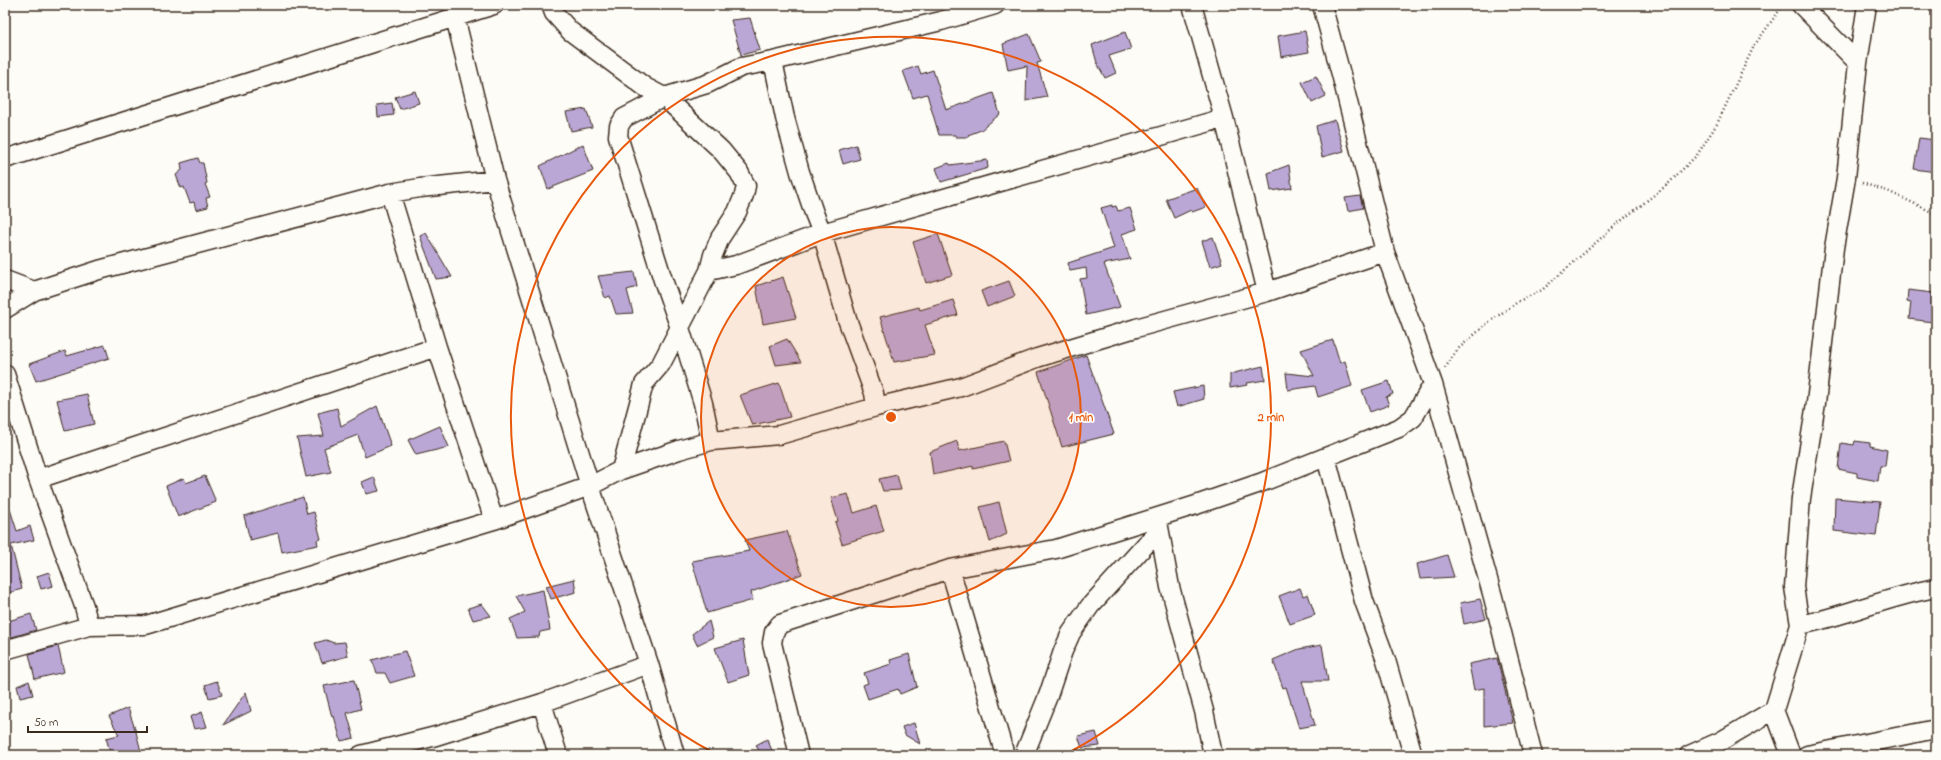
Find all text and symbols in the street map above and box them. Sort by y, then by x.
text: 1 min [1069,409,1093,427]
text: 2 min [1257,409,1284,427]
centre of rings [884,410,898,424]
scale bar [28,708,147,734]
text: 50 m [34,714,58,732]

